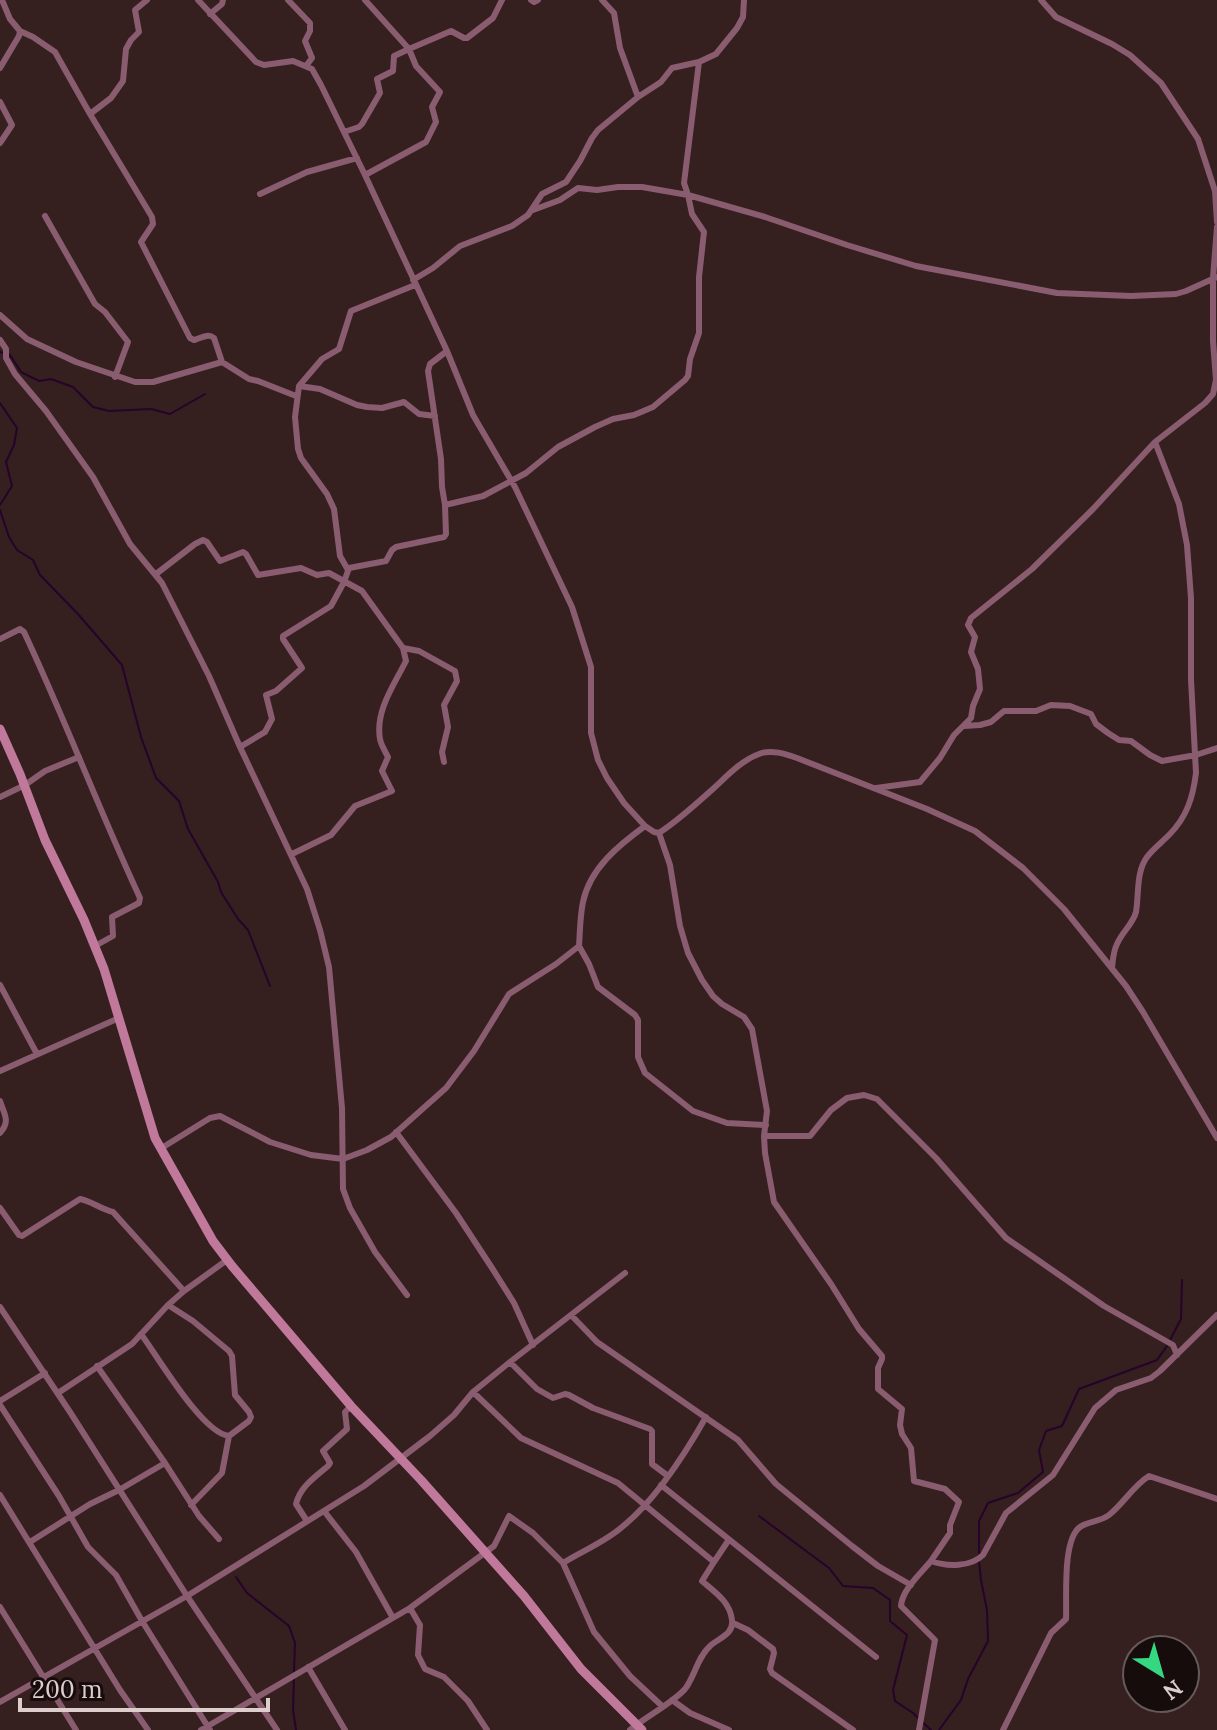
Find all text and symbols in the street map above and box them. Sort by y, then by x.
north arrow [1121,1634,1201,1714]
scale bar [20,1662,268,1712]
text: 200 m [32,1674,102,1705]
text: N [1158,1674,1188,1706]

